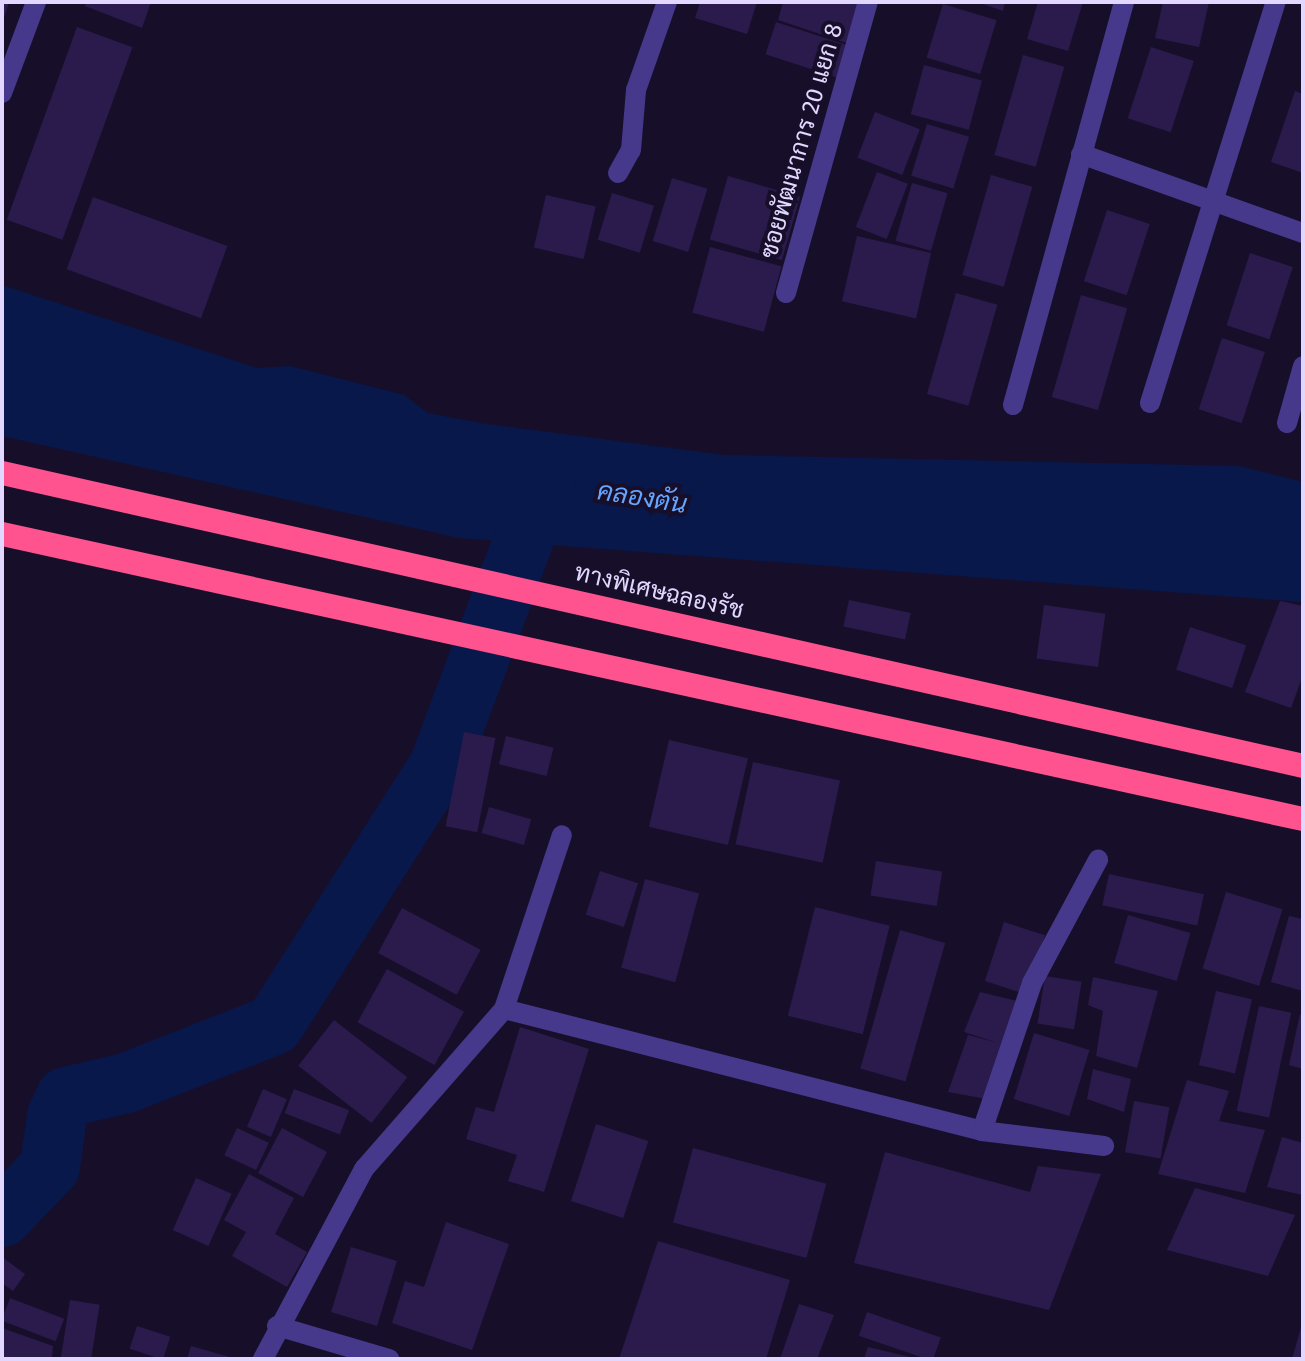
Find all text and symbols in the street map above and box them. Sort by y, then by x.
street label: ซอยพัฒนาการ 20 แยก 8 [755,20,849,262]
water label: คลองตัน [595,476,689,520]
street label: ทางพิเศษฉลองรัช [572,559,746,625]

